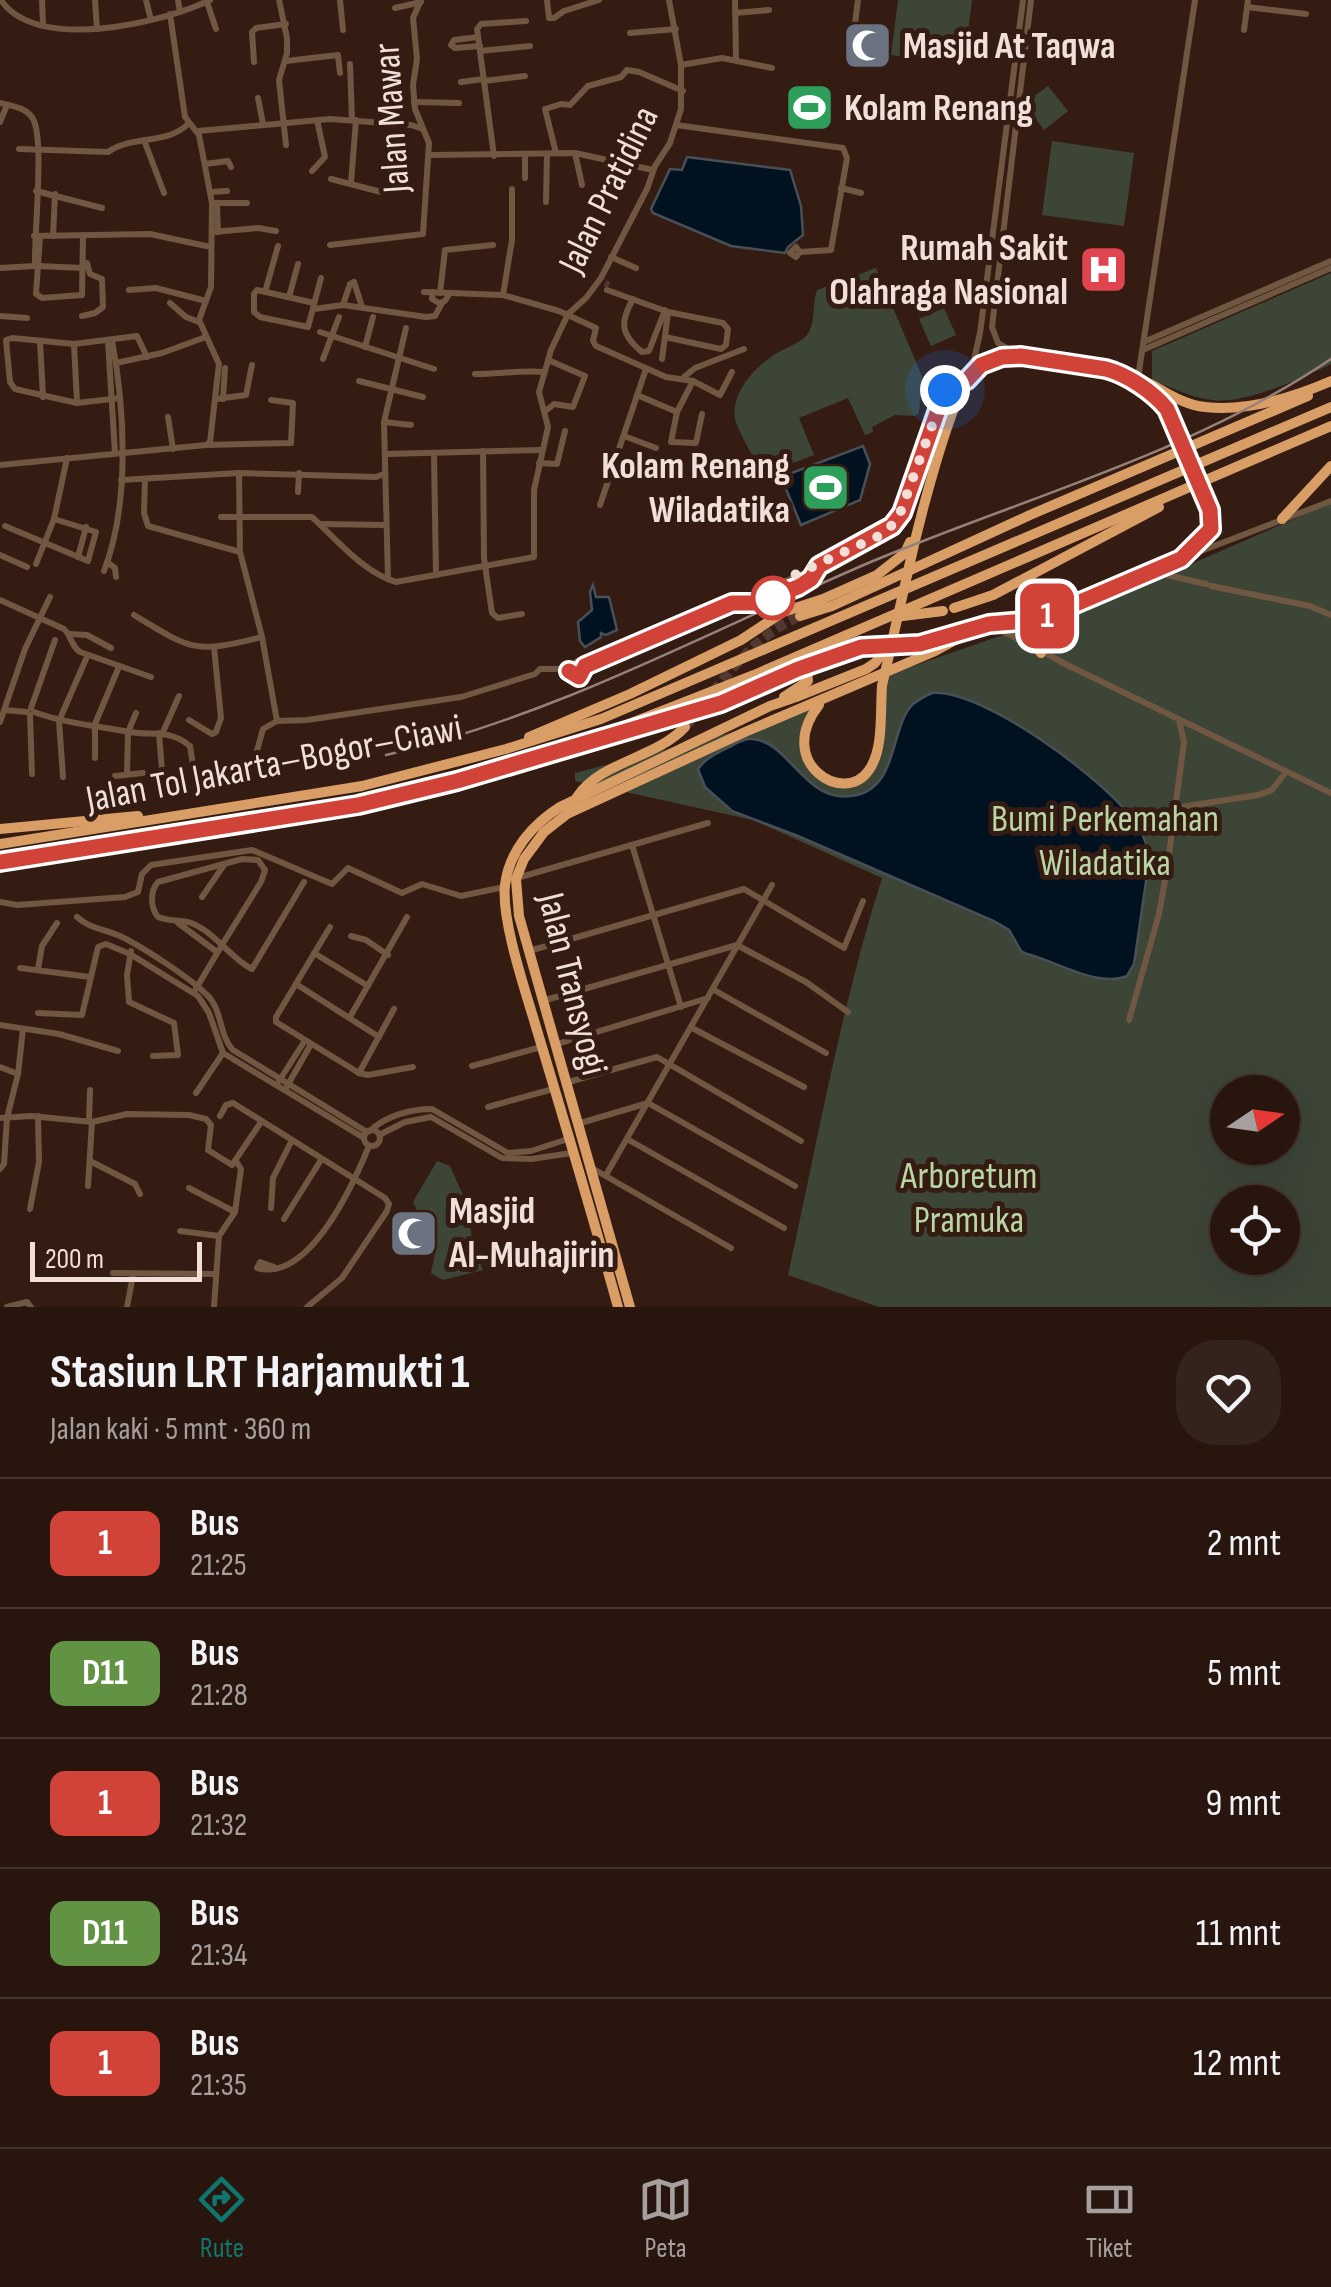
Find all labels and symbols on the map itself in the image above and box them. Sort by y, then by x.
mosque icon: Masjid At Taqwa [842,20,894,72]
place label: Masjid At Taqwa [903,24,1116,69]
street label: Jalan Mawar [364,42,420,195]
sports icon: Kolam Renang [783,82,835,134]
place label: Kolam Renang [844,86,1033,131]
street label: Jalan Pratidina [549,99,669,282]
place label: Rumah Sakit Olahraga Nasional [829,226,1068,315]
hospital icon: Rumah Sakit Olahraga Nasional [1077,244,1129,296]
your location [920,365,970,415]
place label: Kolam Renang Wiladatika [601,444,790,533]
sports icon: Kolam Renang Wiladatika [799,462,851,514]
unlabelled marker [752,577,794,619]
line badge: 1 [1014,584,1080,648]
street label: Jalan Tol Jakarta–Bogor–Ciawi [81,705,466,823]
park label: Bumi Perkemahan Wiladatika [991,797,1219,886]
street label: Jalan Transyogi [527,887,616,1080]
north arrow [1210,1075,1300,1165]
park label: Arboretum Pramuka [900,1154,1037,1243]
place label: Masjid Al-Muhajirin [448,1189,614,1278]
mosque icon: Masjid Al-Muhajirin [388,1207,440,1259]
scale bar [30,1237,202,1282]

